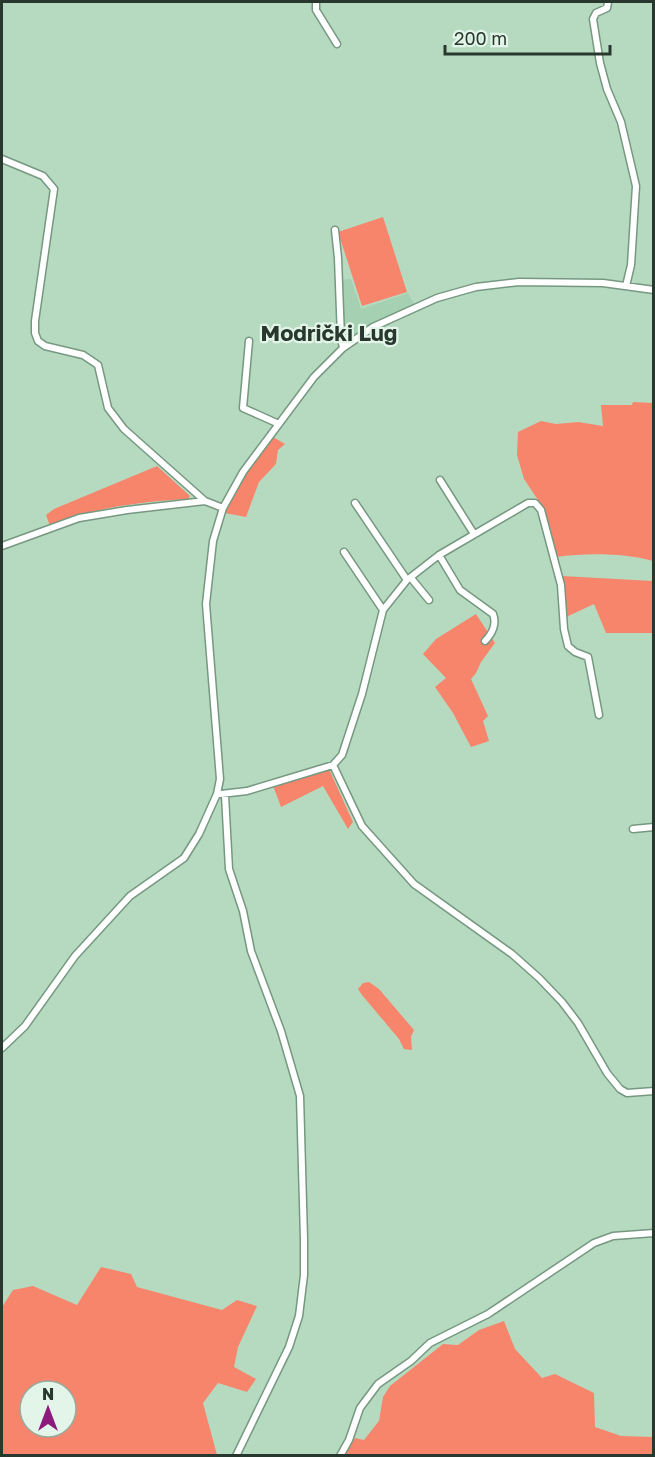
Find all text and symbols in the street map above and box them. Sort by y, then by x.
scale bar [445,18,610,56]
text: 200 m [454,27,507,49]
district label: Modrički Lug [261,319,397,346]
north arrow [18,1379,78,1439]
text: N [42,1384,54,1404]

